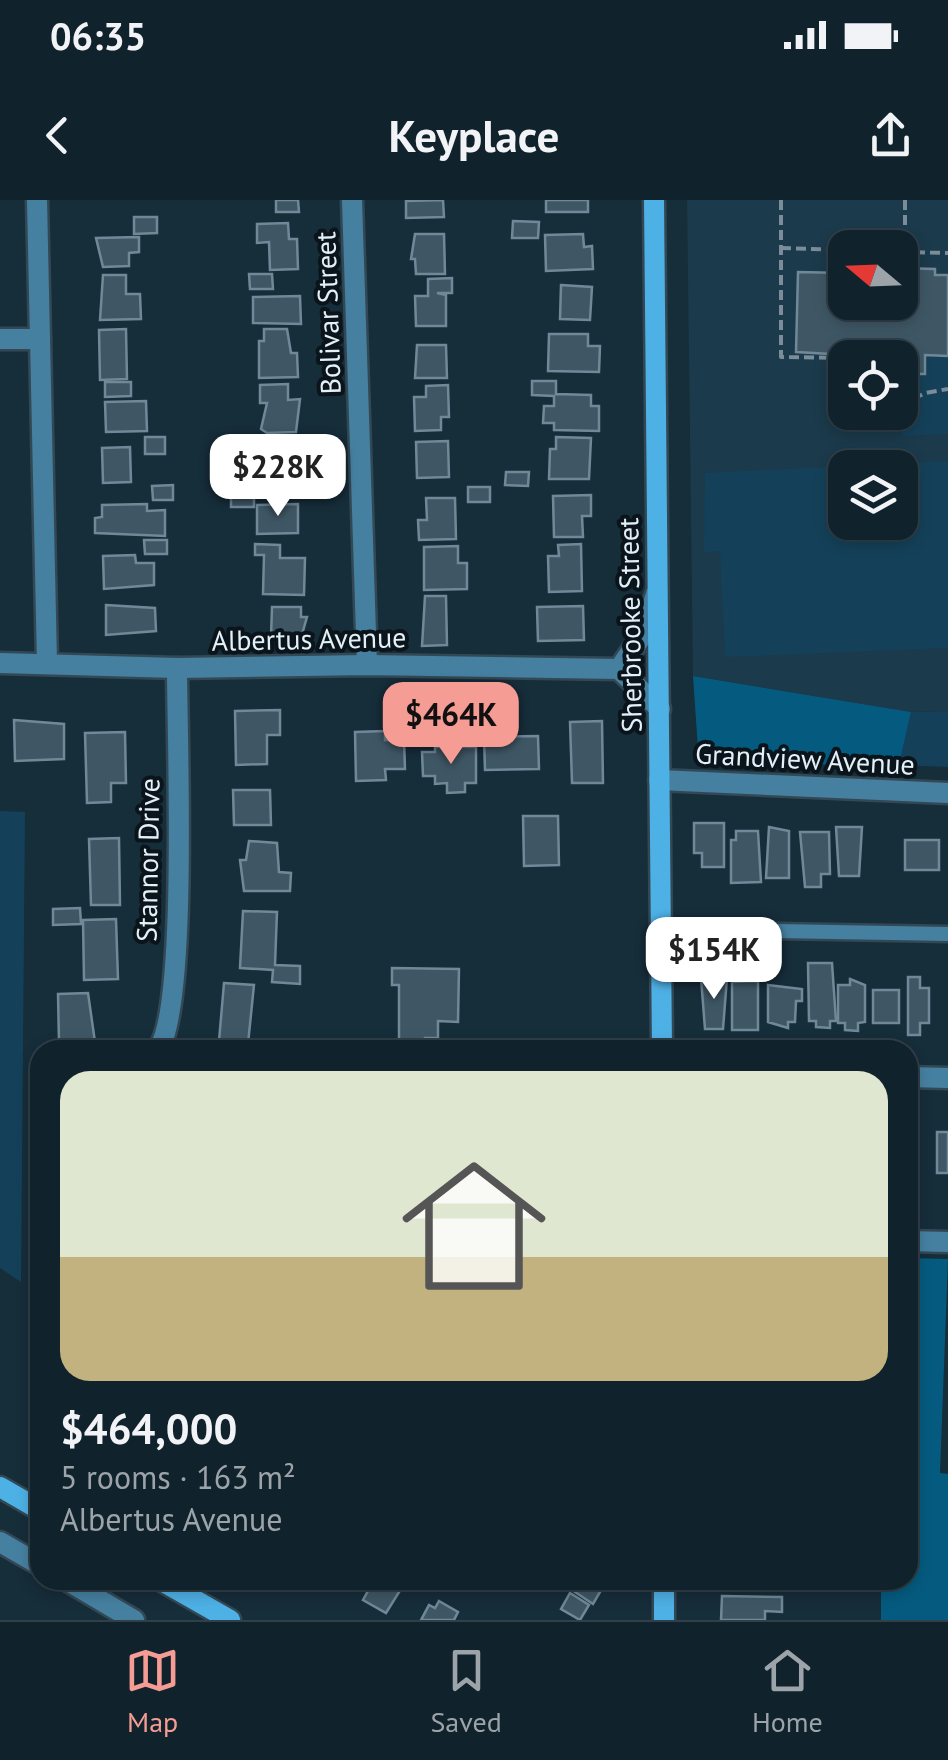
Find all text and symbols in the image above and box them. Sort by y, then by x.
text: 06:35 [50,11,146,60]
text: Keyplace [389,106,559,164]
icon: back [30,108,85,163]
icon: share [863,108,918,163]
street label: Bolivar Street [306,230,349,395]
north arrow [828,230,918,320]
map controls [828,230,918,540]
button: locate [828,340,918,430]
pin: $228K [208,434,348,519]
text: $228K [232,445,324,487]
button: layers [828,450,918,540]
street label: Sherbrooke Street [609,517,650,733]
street label: Albertus Avenue [211,618,407,659]
pin: $464K [381,682,521,767]
text: $464K [405,693,497,735]
street label: Grandview Avenue [694,734,916,783]
street label: Stannor Drive [128,778,167,942]
pin: $154K [644,917,784,1002]
text: $154K [668,928,760,970]
icon: home [384,1136,564,1316]
text: $464,000 [60,1401,237,1456]
text: 5 rooms · 163 m² [60,1456,296,1498]
text: Albertus Avenue [60,1498,282,1540]
tab: Map [125,1643,180,1740]
tab: Saved [430,1643,502,1740]
tab: Home [752,1643,823,1740]

